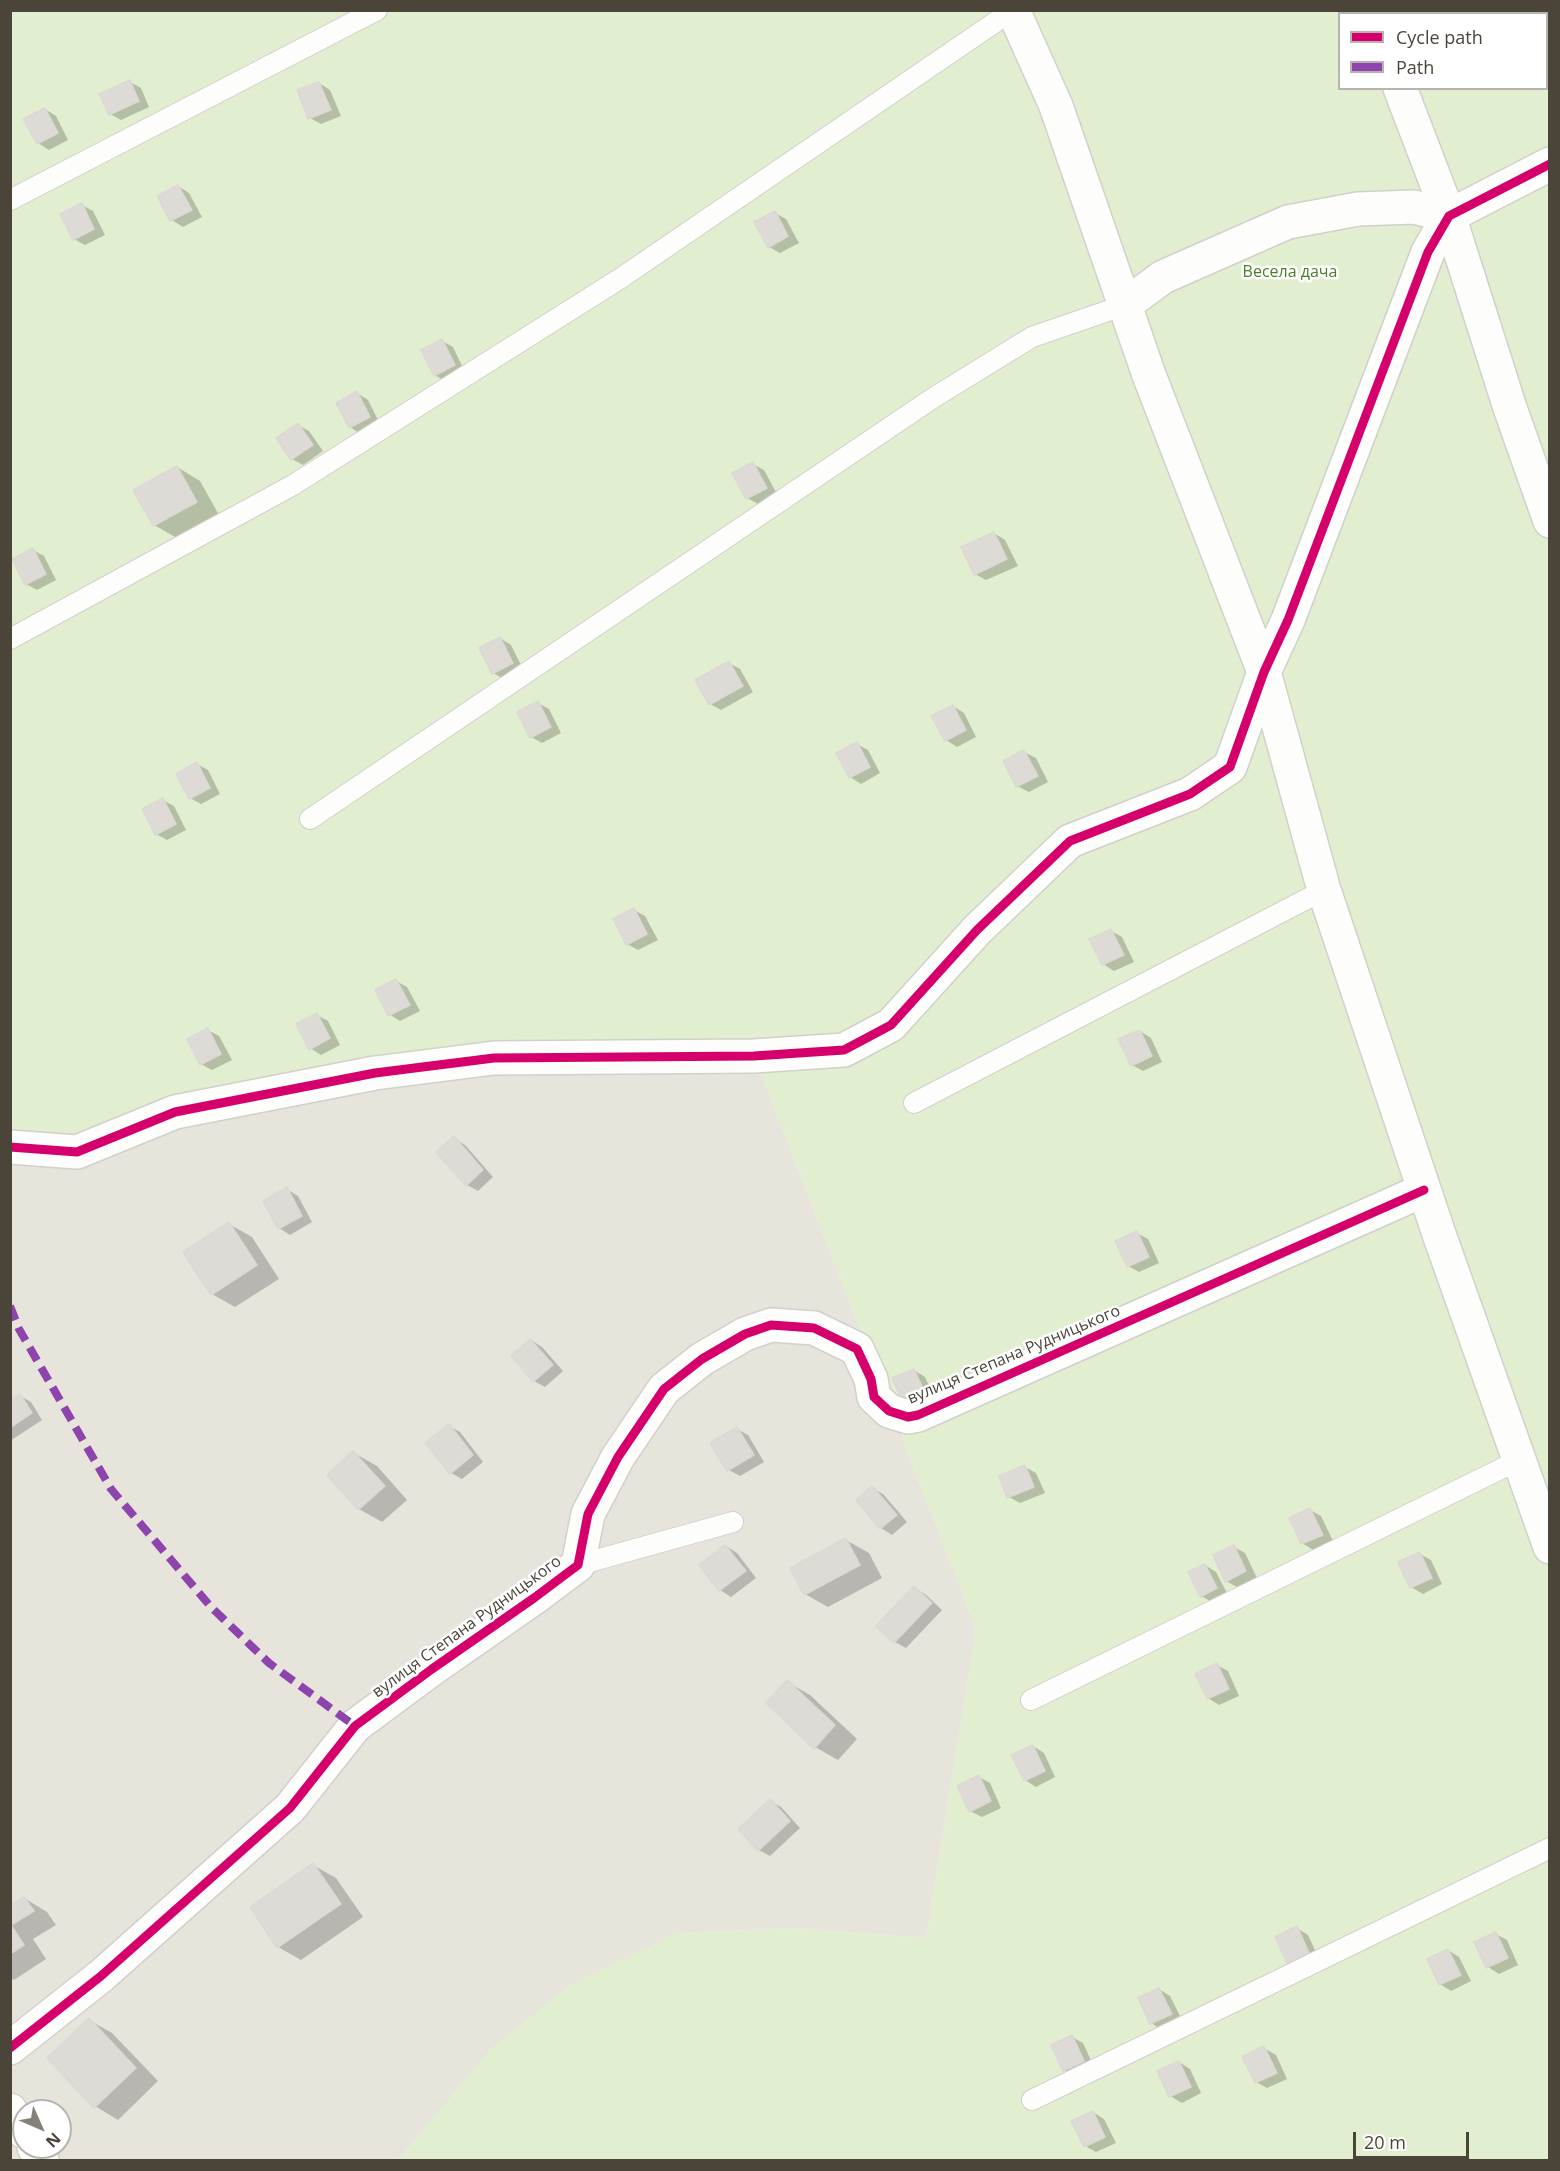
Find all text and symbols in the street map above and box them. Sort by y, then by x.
legend [1338,12,1548,90]
text: Cycle path [1396,25,1483,49]
text: Path [1396,55,1434,79]
park label: Весела дача [1243,262,1337,282]
street label: вулиця Степана Рудницького [905,1301,1123,1409]
street label: вулиця Степана Рудницького [369,1552,565,1702]
north arrow [12,2099,72,2159]
scale bar [1356,2120,1472,2158]
text: N [41,2128,66,2153]
text: 20 m [1364,2130,1406,2154]

